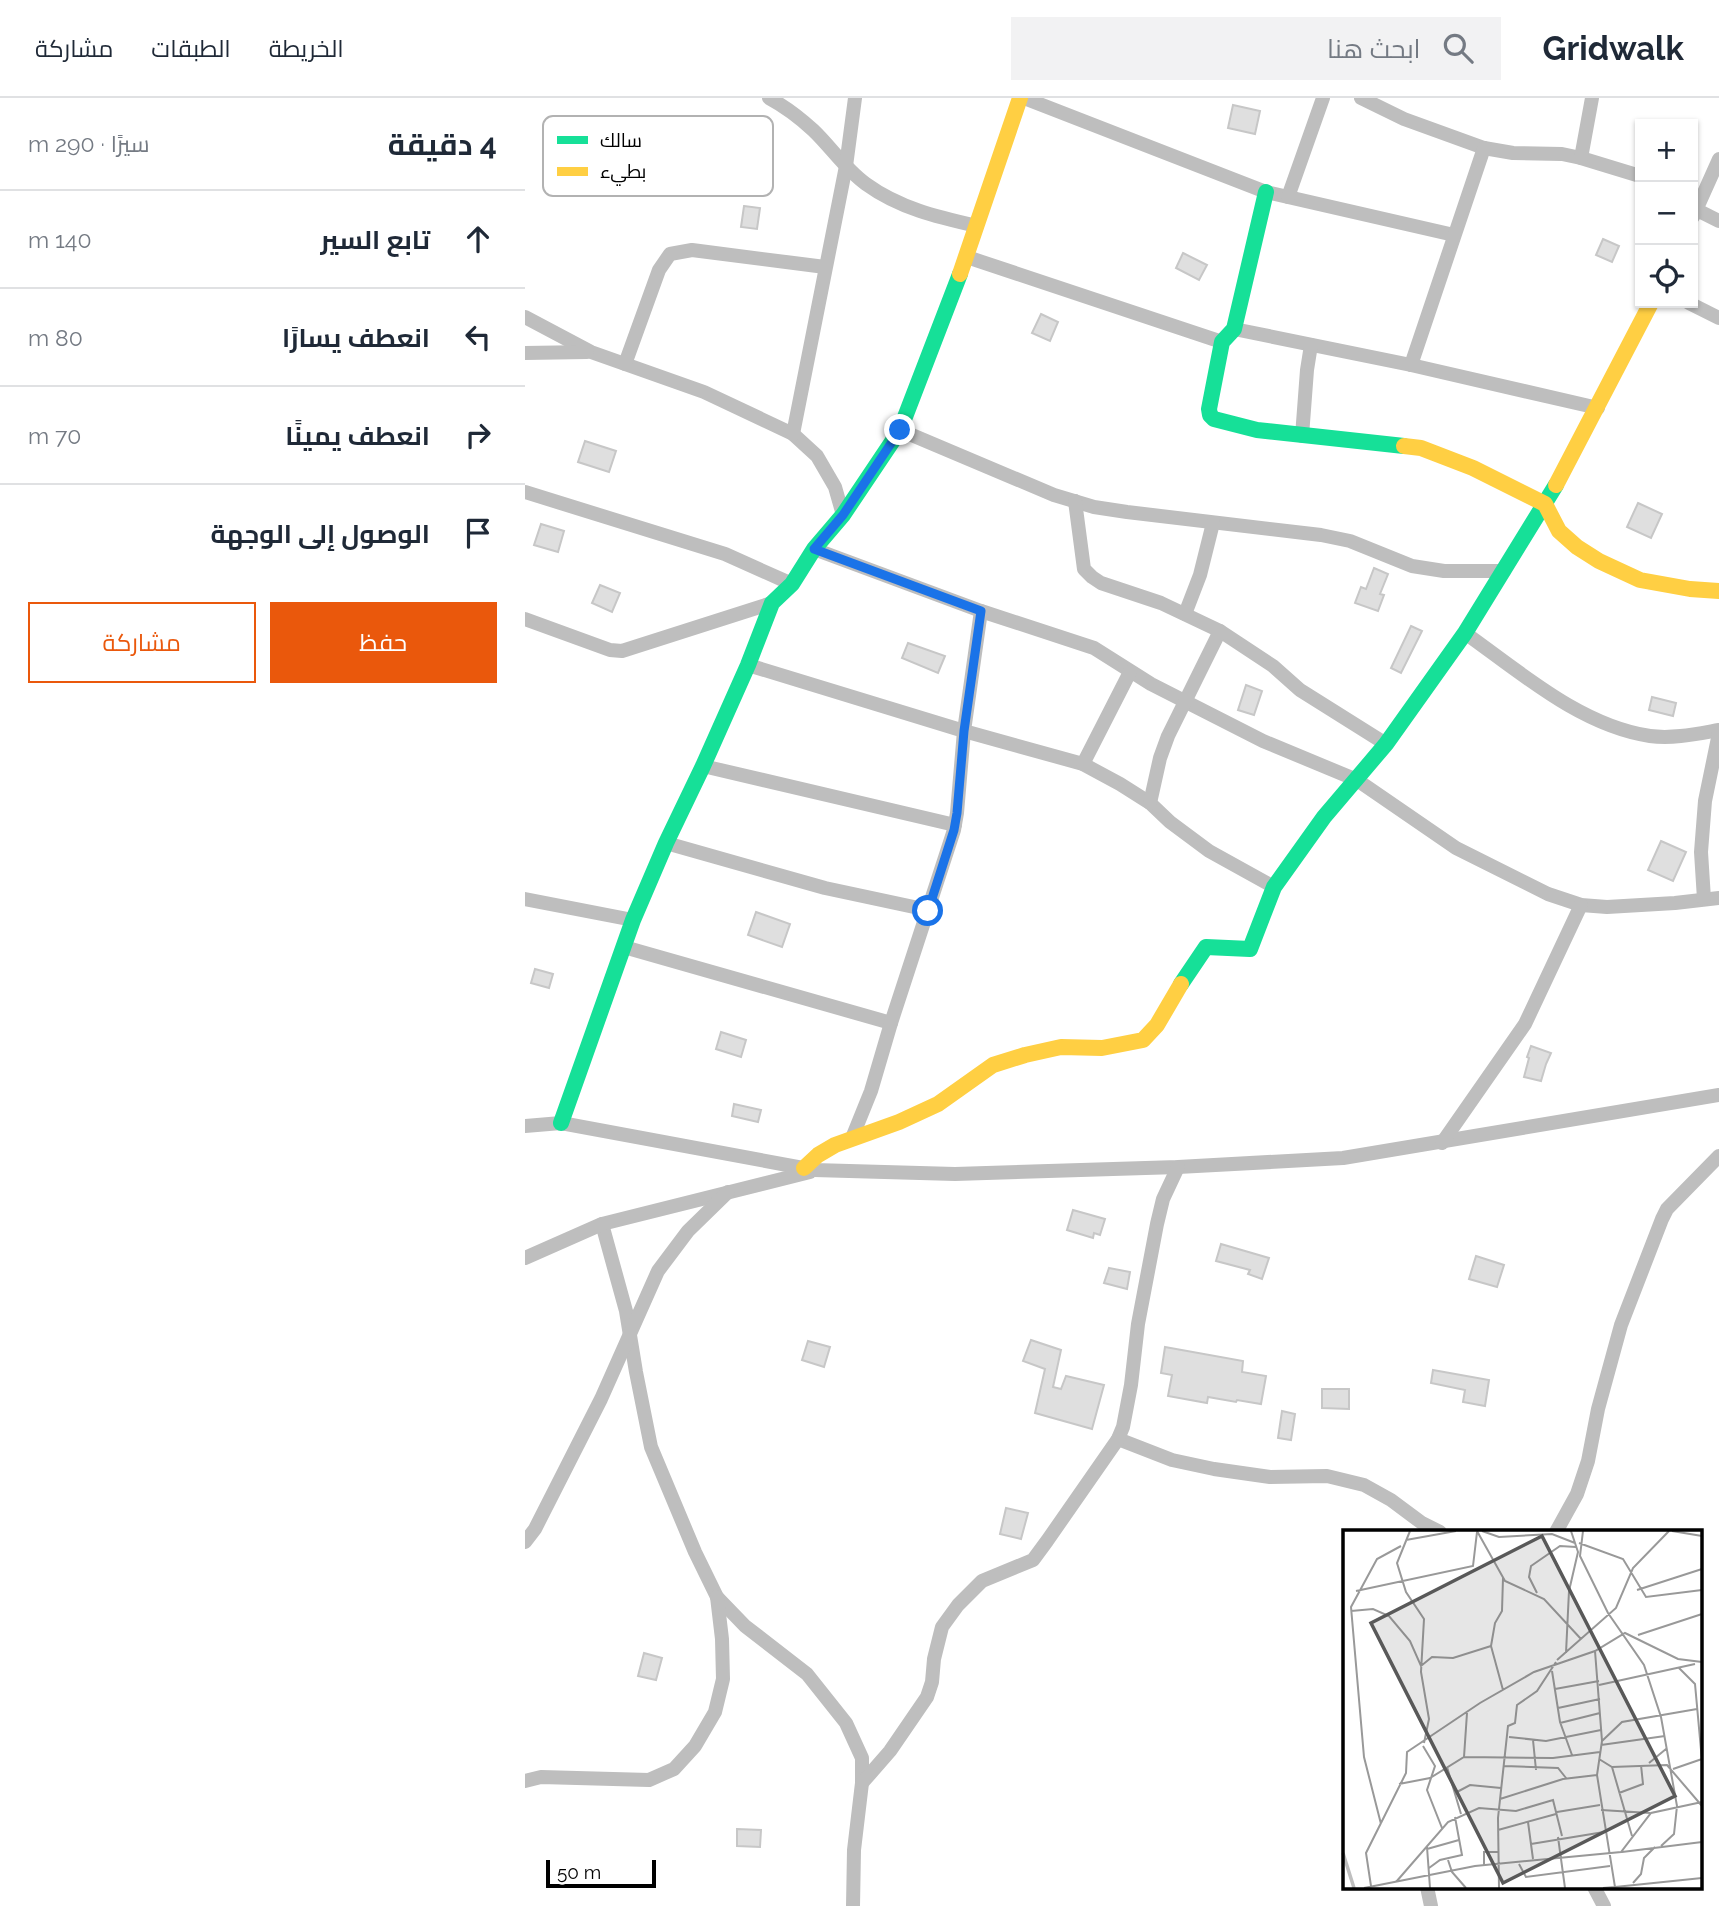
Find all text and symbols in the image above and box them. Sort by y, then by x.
search box [1011,17,1501,80]
icon: search [1439,29,1477,67]
text: Gridwalk [1543,29,1684,68]
text: مشاركة [35,34,113,63]
text: الطبقات [151,34,231,63]
text: الخريطة [269,34,344,63]
text: ابحث هنا [1327,34,1421,64]
legend [543,116,773,196]
map controls [1635,119,1698,308]
button: + [1635,119,1698,182]
text: 4 دقيقة [388,127,497,162]
text: سالك [600,129,642,151]
text: سيرًا · 290 m [28,130,150,157]
text: بطيء [600,160,646,186]
button: − [1635,182,1698,245]
icon: ahead [459,220,497,258]
text: تابع السير [320,225,430,255]
text: 140 m [28,226,92,253]
button: locate [1635,245,1698,308]
icon: left [459,318,497,356]
text: انعطف يسارًا [282,323,430,353]
text: 80 m [28,324,83,351]
route end [884,414,915,445]
icon: right [459,416,497,454]
text: انعطف يمينًا [285,421,430,451]
text: 70 m [28,422,81,449]
icon: arrive [459,514,497,552]
text: الوصول إلى الوجهة [210,519,430,549]
button: مشاركة [28,602,256,683]
button: حفظ [270,602,497,683]
route start [912,895,943,926]
inset map [1343,1530,1701,1888]
scale bar [546,1857,656,1889]
text: 50 m [557,1861,601,1883]

